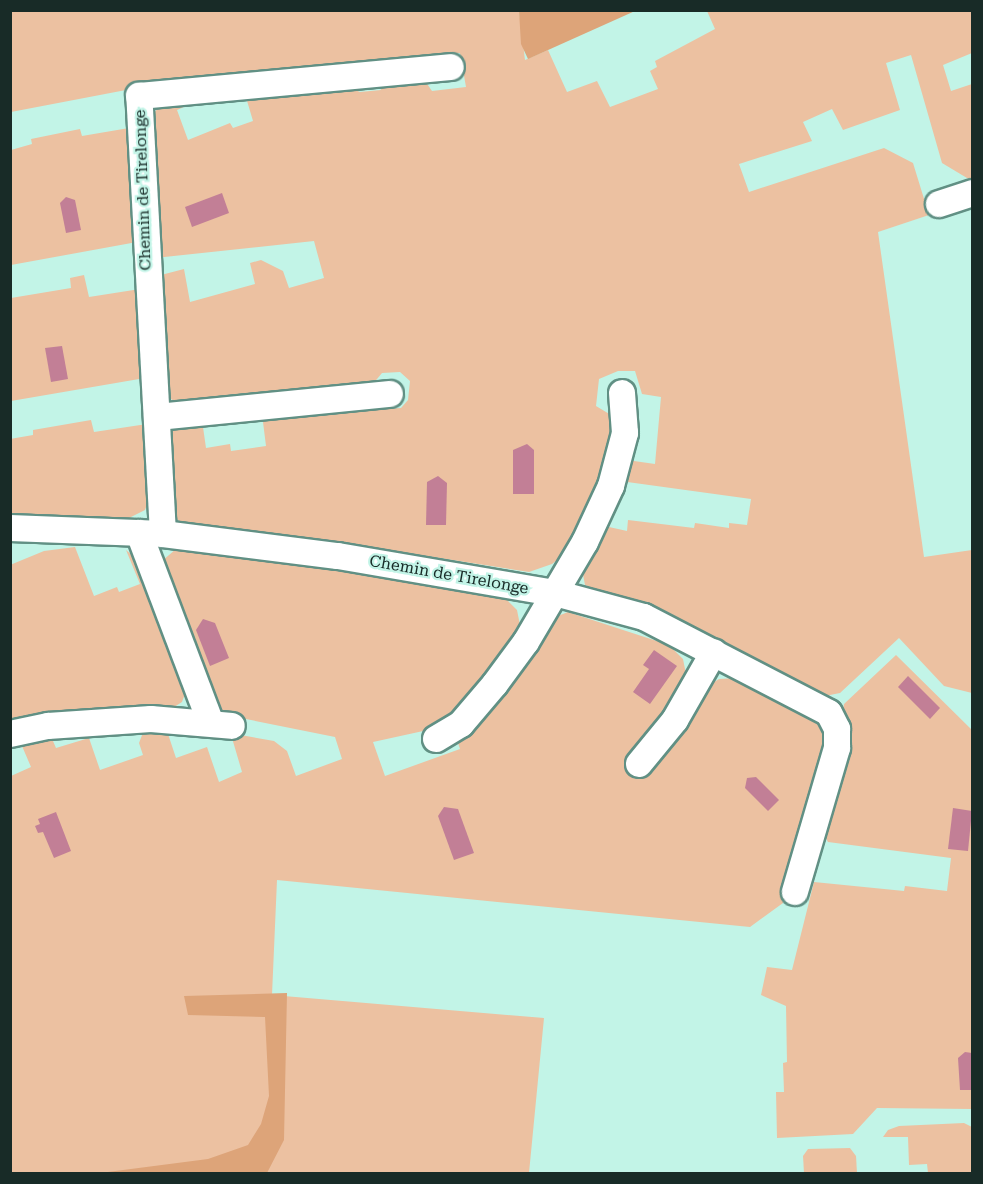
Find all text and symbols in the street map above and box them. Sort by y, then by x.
street label: Chemin de Tirelonge [131,109,155,271]
street label: Chemin de Tirelonge [368,552,530,598]

